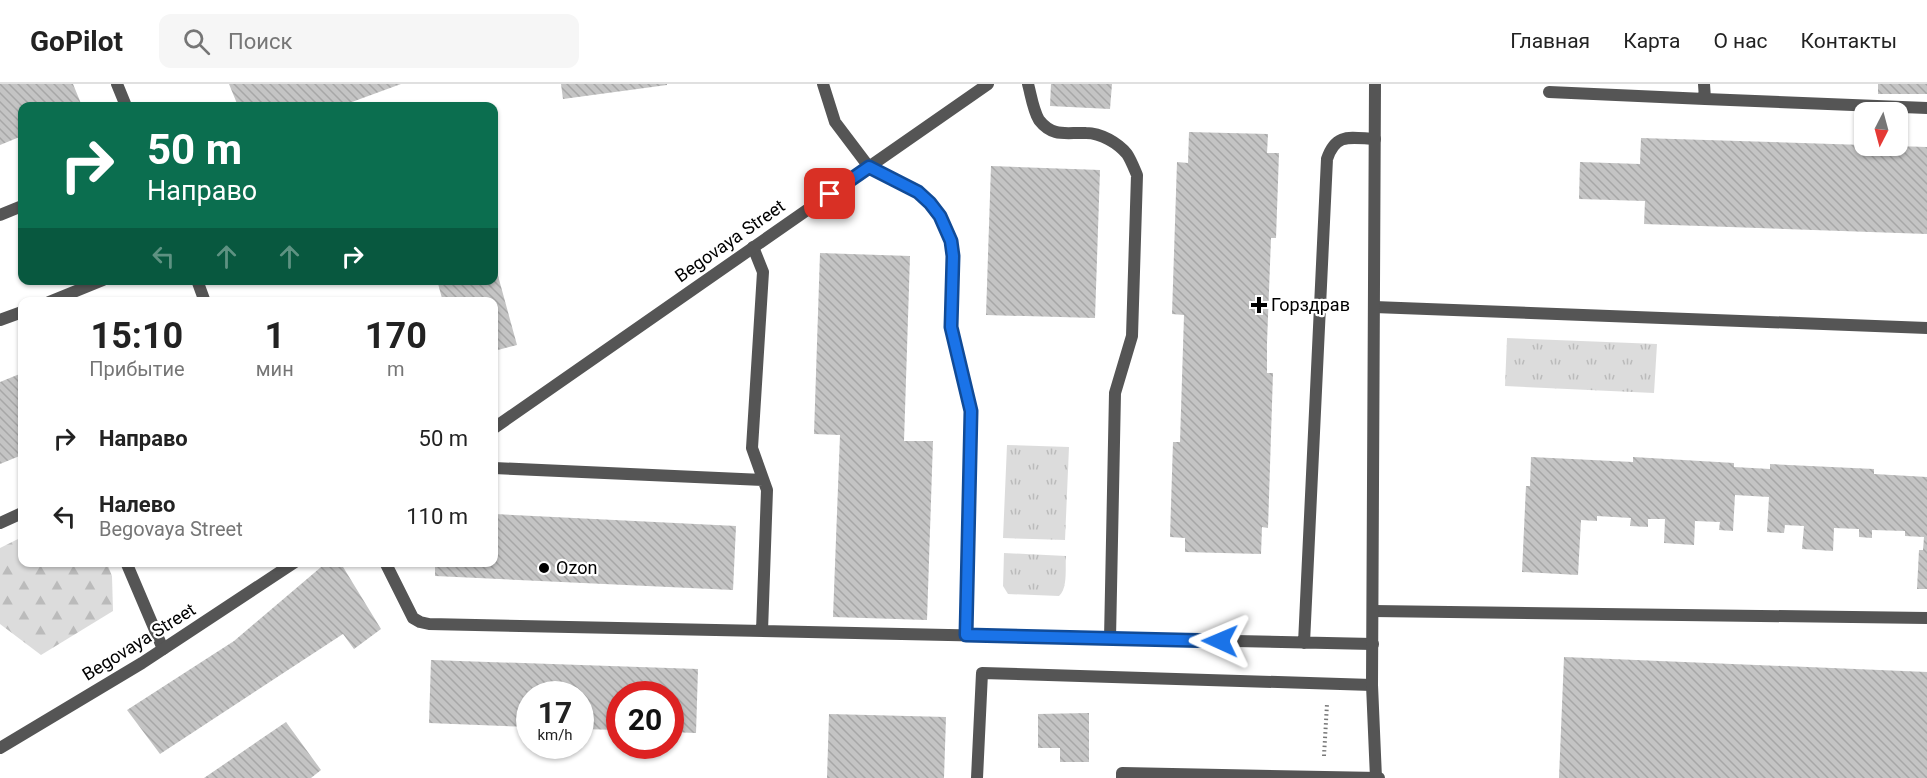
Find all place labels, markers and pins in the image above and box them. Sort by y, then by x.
pin [804,168,855,219]
place label: Горздрав [1271,294,1350,315]
marker: Горздрав [1252,298,1266,312]
place label: Ozon [556,557,597,578]
marker: Ozon [537,561,551,575]

